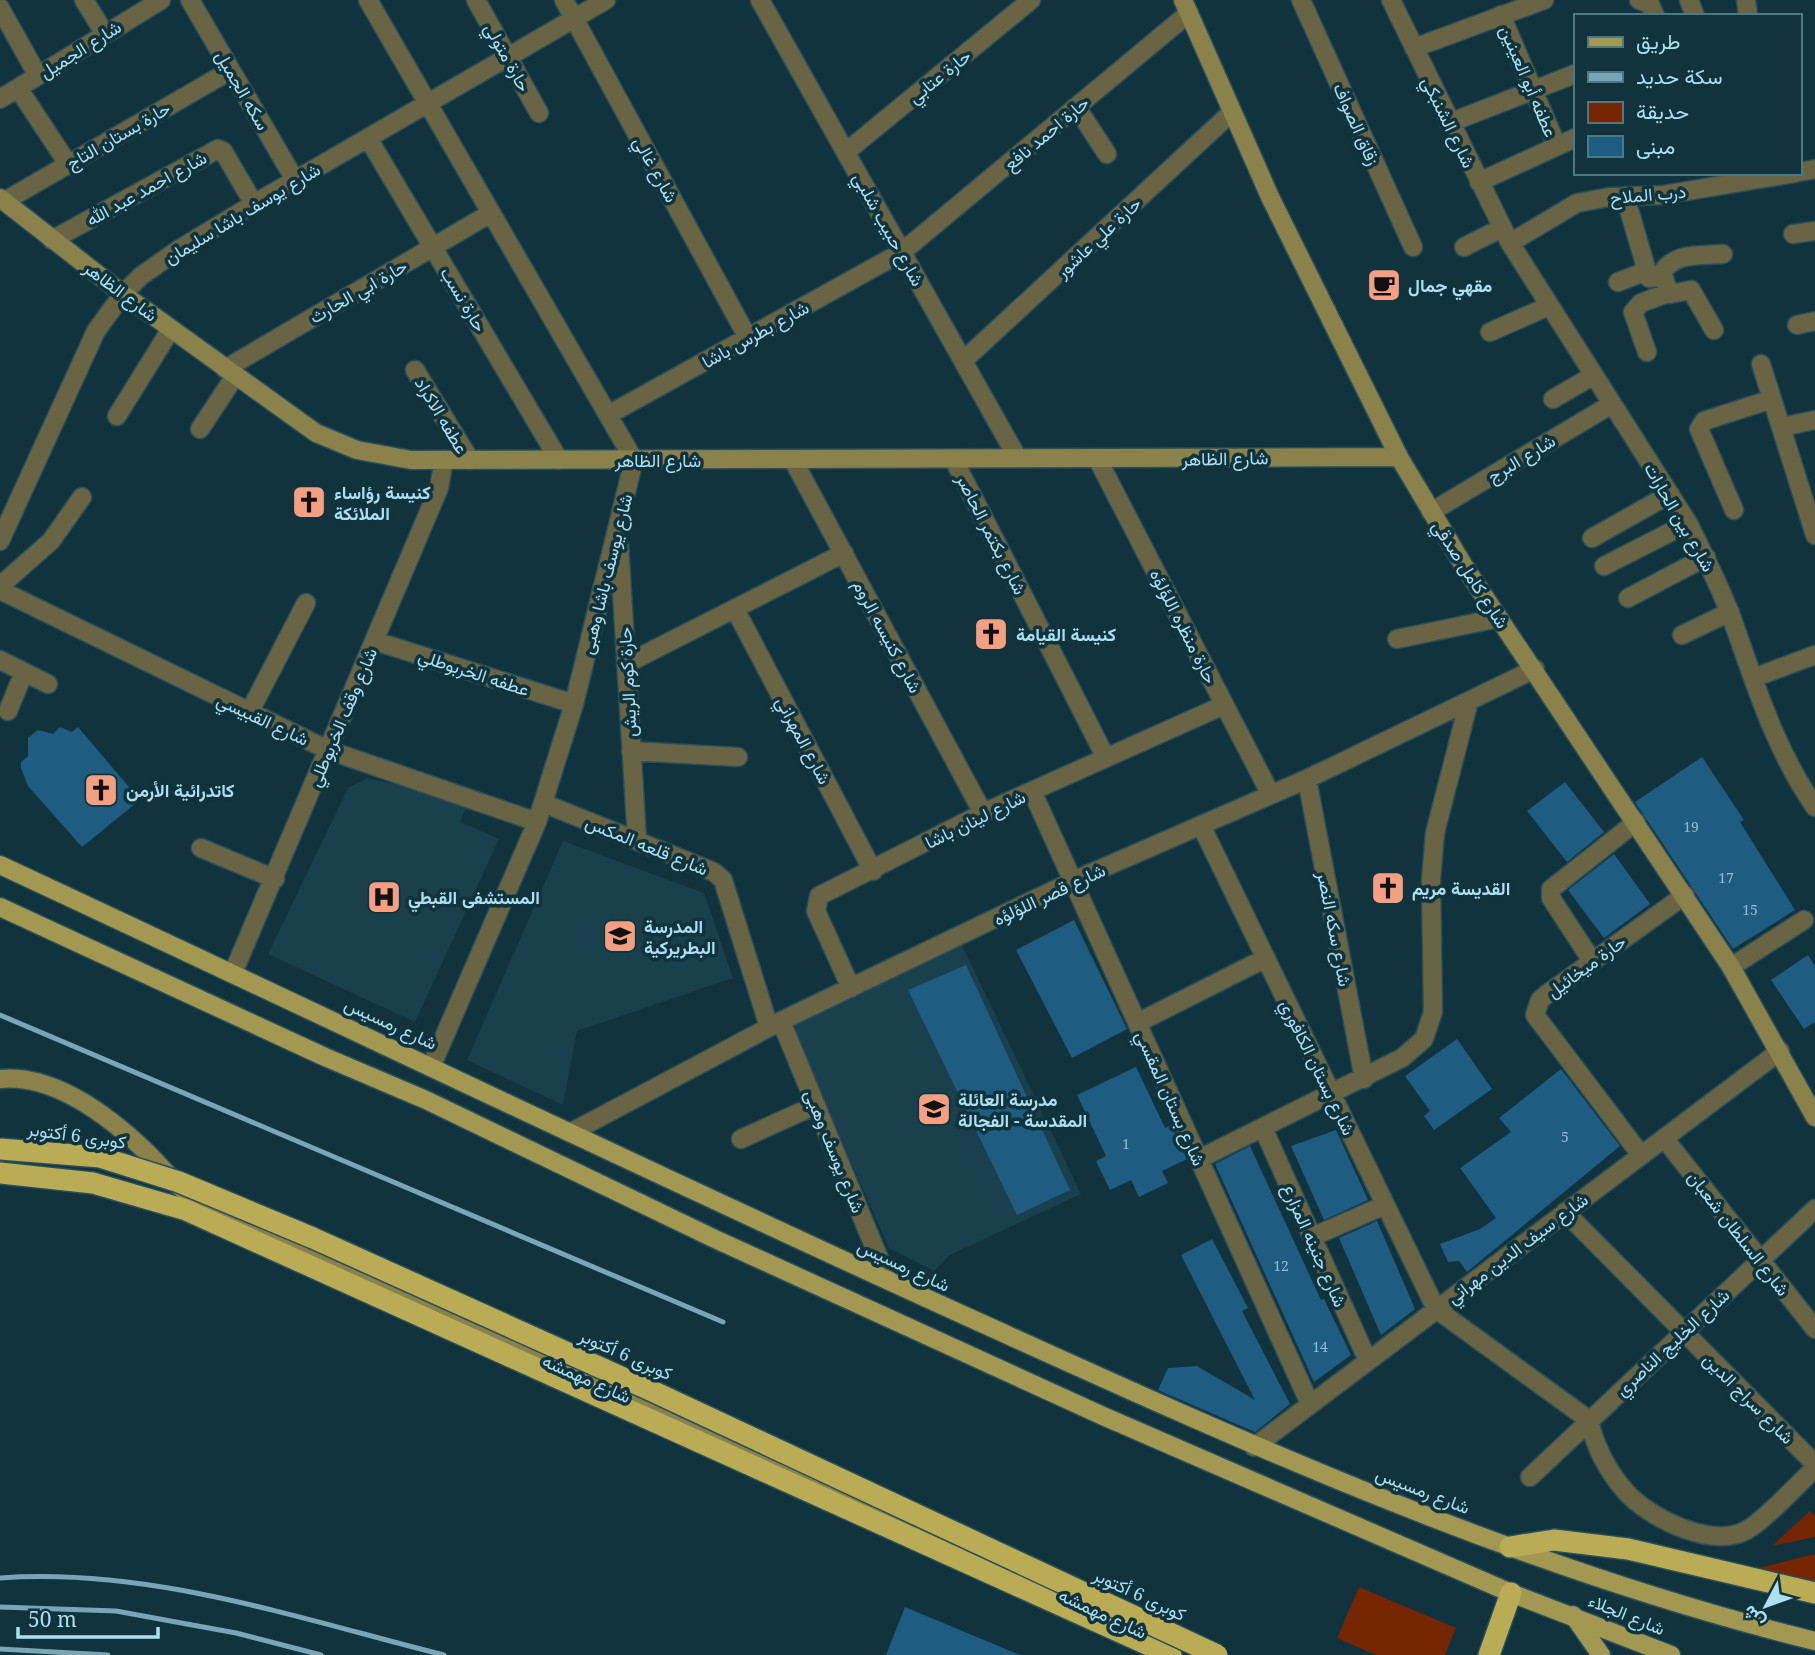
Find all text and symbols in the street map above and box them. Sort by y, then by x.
street label: شارع الجميل [35,14,126,84]
legend [1574,14,1801,175]
street label: حارة متولي [476,18,537,98]
street label: عطفه أبو العينين [1495,22,1563,140]
text: طريق [1636,27,1681,55]
street label: حارة عتابي [903,43,978,112]
street label: سكه الجميل [210,46,276,134]
text: سكة حديد [1636,62,1723,90]
street label: شارع الشنبكي [1413,72,1481,173]
street label: زقاق الصواف [1328,79,1386,169]
street label: حارة احمد نافع [998,90,1094,176]
street label: حارة بستان التاج [62,95,175,175]
text: حديقة [1636,97,1689,125]
street label: شارع غالي [625,132,684,208]
text: مبنى [1636,132,1675,160]
street label: شارع احمد عبد الله [81,145,211,232]
street label: شارع يوسف باشا سليمان [159,157,325,270]
street label: شارع حبيب شلبي [844,168,930,292]
street label: درب الملاح [1609,179,1687,210]
street label: حارة علي عاشور [1049,191,1149,286]
street label: حارة ابي الحارث [305,253,413,332]
street label: شارع الظاهر [78,255,163,327]
street label: حارة نسب [435,262,493,336]
cafe icon: مقهي جمال [1365,266,1403,304]
place label: مقهي جمال [1408,273,1493,301]
street label: شارع بطرس باشا [697,295,813,374]
street label: عطفه الاكراد [410,372,474,458]
street label: شارع البرج [1482,428,1560,489]
street label: شارع الظاهر [1181,445,1269,472]
street label: شارع الظاهر [614,448,701,473]
street label: شارع بين الحارات [1638,458,1721,576]
street label: شارع بكتمر الحاصر [950,469,1033,599]
place label: كنيسة رؤاساء الملائكة [334,480,431,525]
church icon: كنيسة رؤاساء الملائكة [290,483,328,521]
street label: شارع يوسف باشا وهبى [574,491,639,657]
street label: شارع كامل صدقي [1424,515,1515,635]
street label: حارة منظره اللؤلؤه [1145,565,1223,687]
street label: شارع كنيسه الروم [847,575,928,697]
church icon: كنيسة القيامة [972,615,1010,653]
place label: كنيسة القيامة [1016,622,1116,646]
street label: حارة كوم الريش [612,626,643,738]
street label: عطفه الخربوطلي [414,643,532,705]
street label: شارع وقف الخربوطلي [302,644,386,792]
street label: شارع القبيسي [211,687,313,754]
street label: شارع المهراني [767,692,837,790]
church icon: كاتدرائية الأرمن [82,771,120,809]
place label: كاتدرائية الأرمن [126,778,234,802]
street label: شارع لينان باشا [921,784,1030,855]
street label: شارع قلعه المكس [582,809,712,881]
house number: 19 [1683,817,1699,836]
street label: شارع قصر اللؤلؤه [989,858,1109,931]
house number: 17 [1718,868,1734,887]
street label: شارع سكه النصر [1311,869,1358,988]
church icon: القديسة مريم [1369,869,1407,907]
place label: القديسة مريم [1412,876,1510,901]
hospital icon: المستشفى القبطي [365,878,403,916]
place label: المستشفى القبطي [408,885,540,913]
house number: 15 [1742,900,1758,919]
place label: المدرسة البطريركية [644,914,716,959]
school or university icon: المدرسة البطريركية [601,917,639,955]
street label: حارة ميخائيل [1542,929,1630,1003]
street label: شارع رمسيس [341,991,441,1056]
street label: شارع بستان الكافوري [1271,995,1361,1141]
street label: شارع بستان المقسي [1127,1027,1212,1171]
street label: شارع يوسف وهبى [798,1086,871,1217]
place label: مدرسة العائلة المقدسة - الفجالة [958,1087,1087,1132]
school or university icon: مدرسة العائلة المقدسة - الفجالة [915,1090,953,1128]
street label: كوبرى 6 أكتوبر [25,1116,128,1154]
house number: 5 [1561,1127,1569,1146]
house number: 1 [1122,1134,1130,1153]
street label: شارع السلطان شعبان [1682,1166,1795,1301]
street label: شارع جنينه المزارع [1276,1180,1353,1311]
street label: شارع سيف الدين مهراني [1441,1187,1595,1312]
street label: شارع رمسيس [854,1233,954,1298]
house number: 12 [1273,1256,1289,1275]
street label: شارع الخليج الناصري [1610,1283,1737,1404]
street label: كوبرى 6 أكتوبر [575,1322,676,1385]
house number: 14 [1312,1337,1328,1356]
street label: شارع سراج الدين [1697,1347,1800,1450]
street label: شارع مهمشه [539,1348,635,1409]
street label: شارع رمسيس [1372,1461,1474,1520]
street label: كوبرى 6 أكتوبر [1089,1562,1190,1626]
north arrow [1731,1571,1801,1641]
street label: شارع مهمشه [1055,1582,1151,1645]
street label: شارع الجلاء [1585,1588,1669,1641]
scale bar [18,1596,158,1640]
text: ش [1736,1600,1770,1634]
text: 50 m [28,1605,77,1633]

